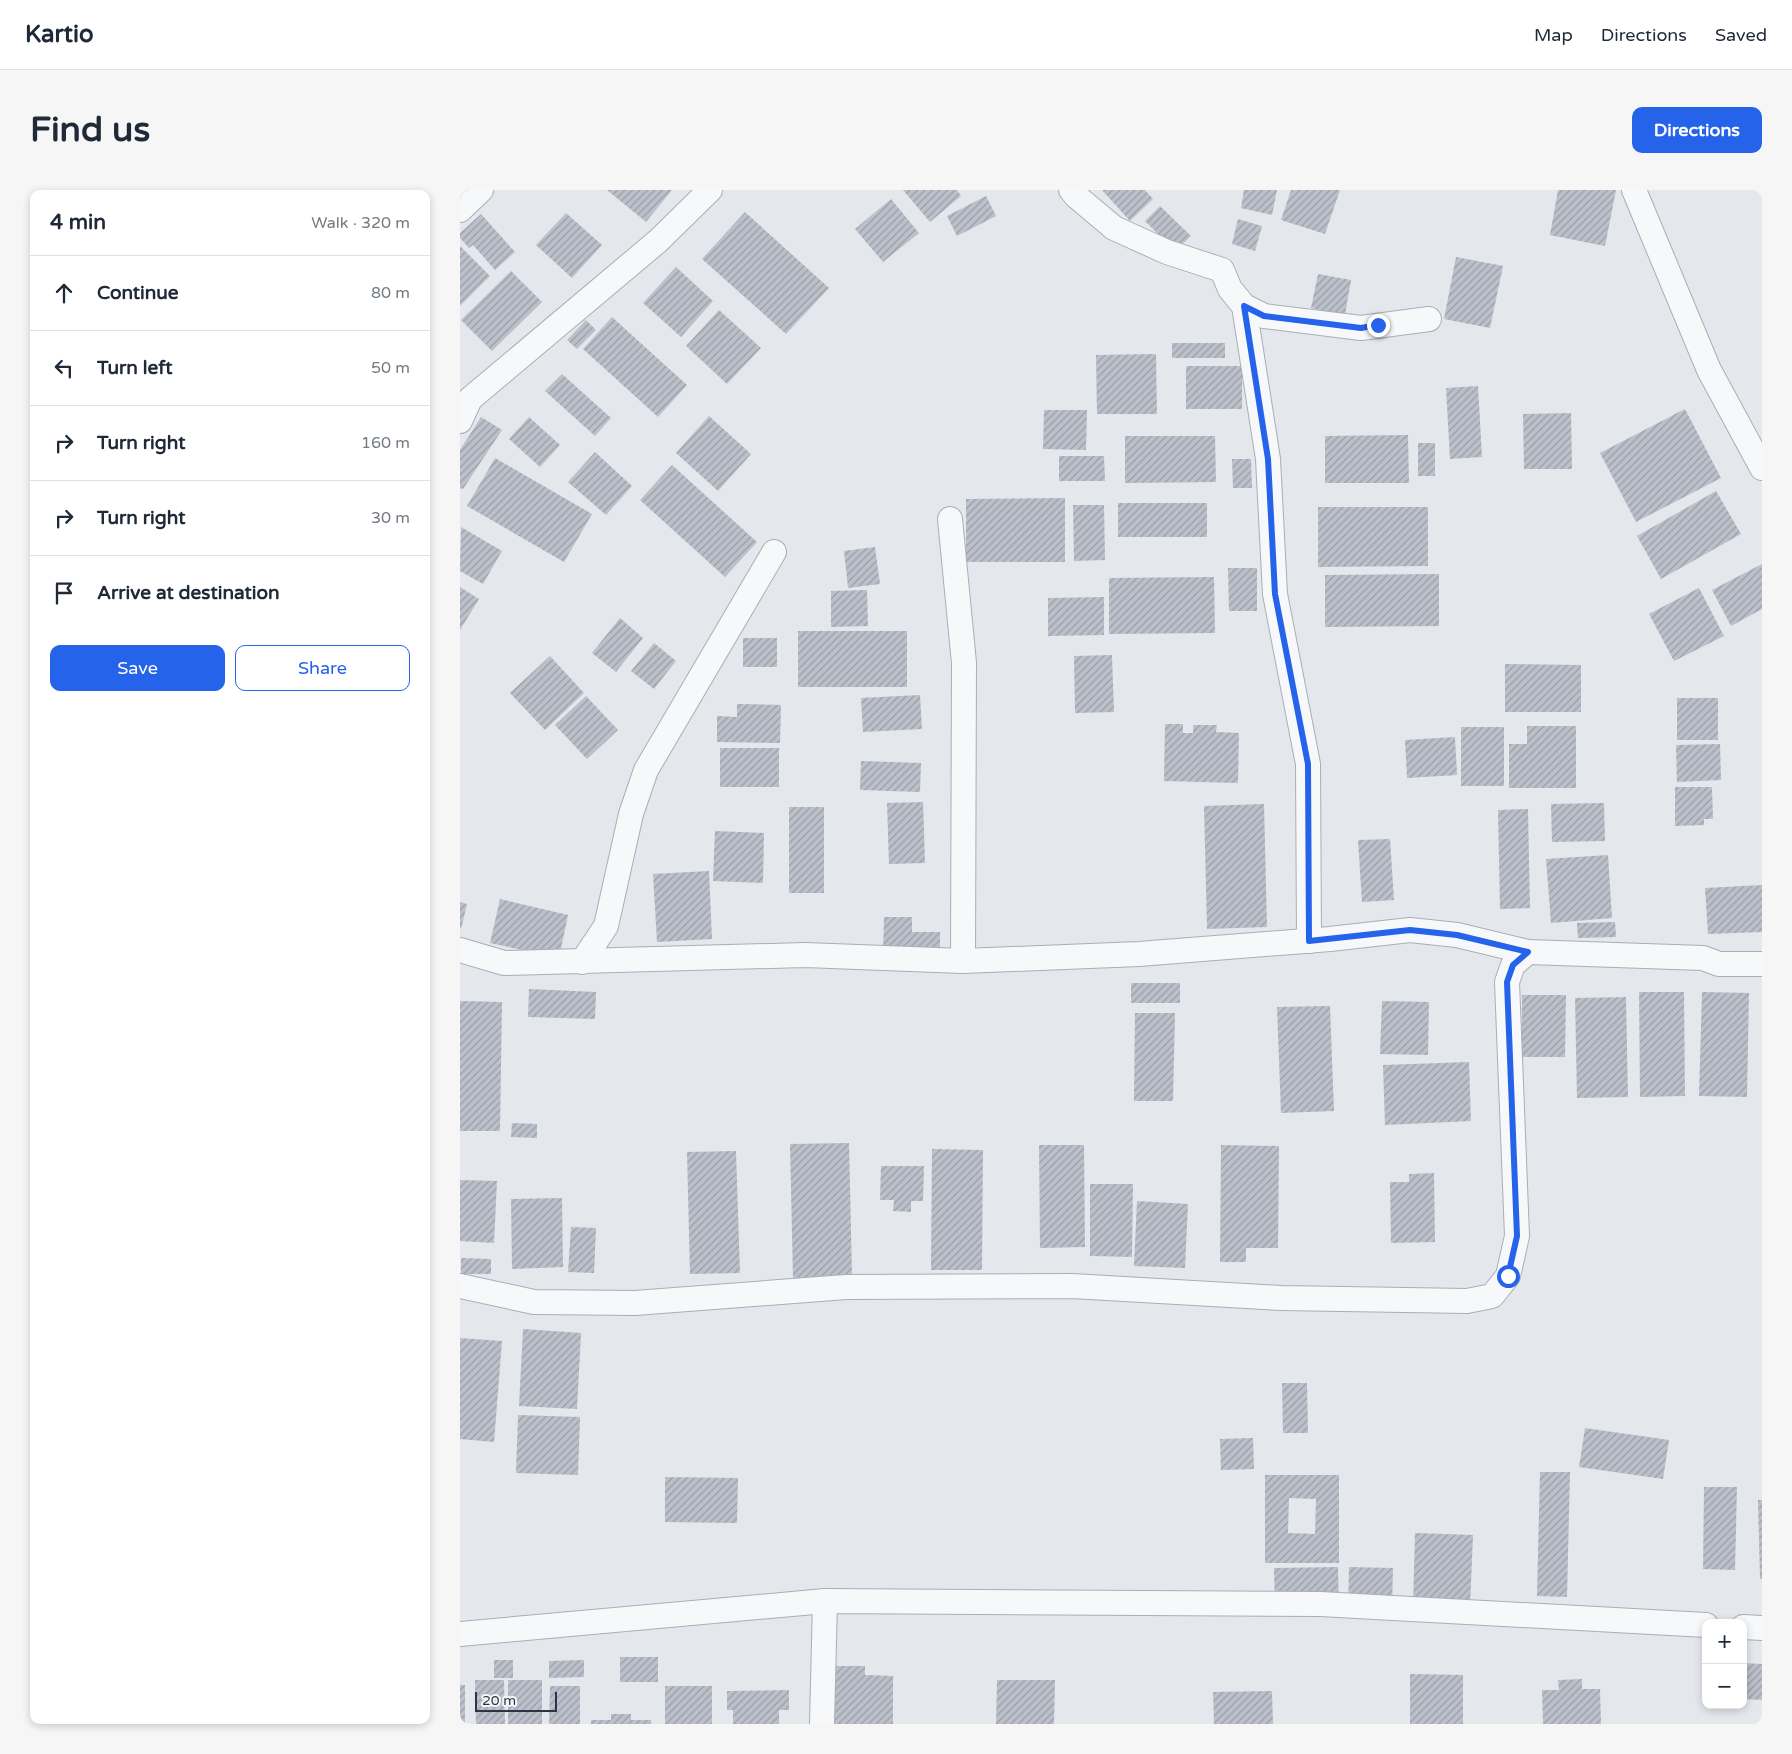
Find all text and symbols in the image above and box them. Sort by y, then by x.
text: Kartio [25,20,94,49]
text: Map [1534,24,1573,46]
text: Directions [1601,24,1687,46]
text: Saved [1715,24,1767,46]
button: Directions [1632,107,1762,153]
text: Find us [30,109,150,151]
text: 4 min [50,210,106,235]
text: Walk · 320 m [311,213,410,233]
icon: ahead [50,279,78,307]
text: Continue [97,282,179,304]
text: 80 m [371,283,410,303]
route end [1367,314,1390,337]
icon: left [50,354,78,382]
text: Turn left [97,357,173,379]
text: 50 m [371,358,410,378]
icon: right [50,429,78,457]
text: Turn right [97,432,185,454]
text: 160 m [361,433,410,453]
icon: right [50,504,78,532]
text: Turn right [97,507,185,529]
text: 30 m [371,508,410,528]
icon: arrive [50,579,78,607]
text: Arrive at destination [97,582,280,604]
button: Save [50,645,225,691]
button: Share [235,645,410,691]
route start [1497,1265,1520,1288]
map controls [1702,1619,1747,1709]
button: + [1702,1619,1747,1664]
button: − [1702,1664,1747,1709]
scale bar [475,1689,558,1712]
text: 20 m [482,1692,516,1709]

